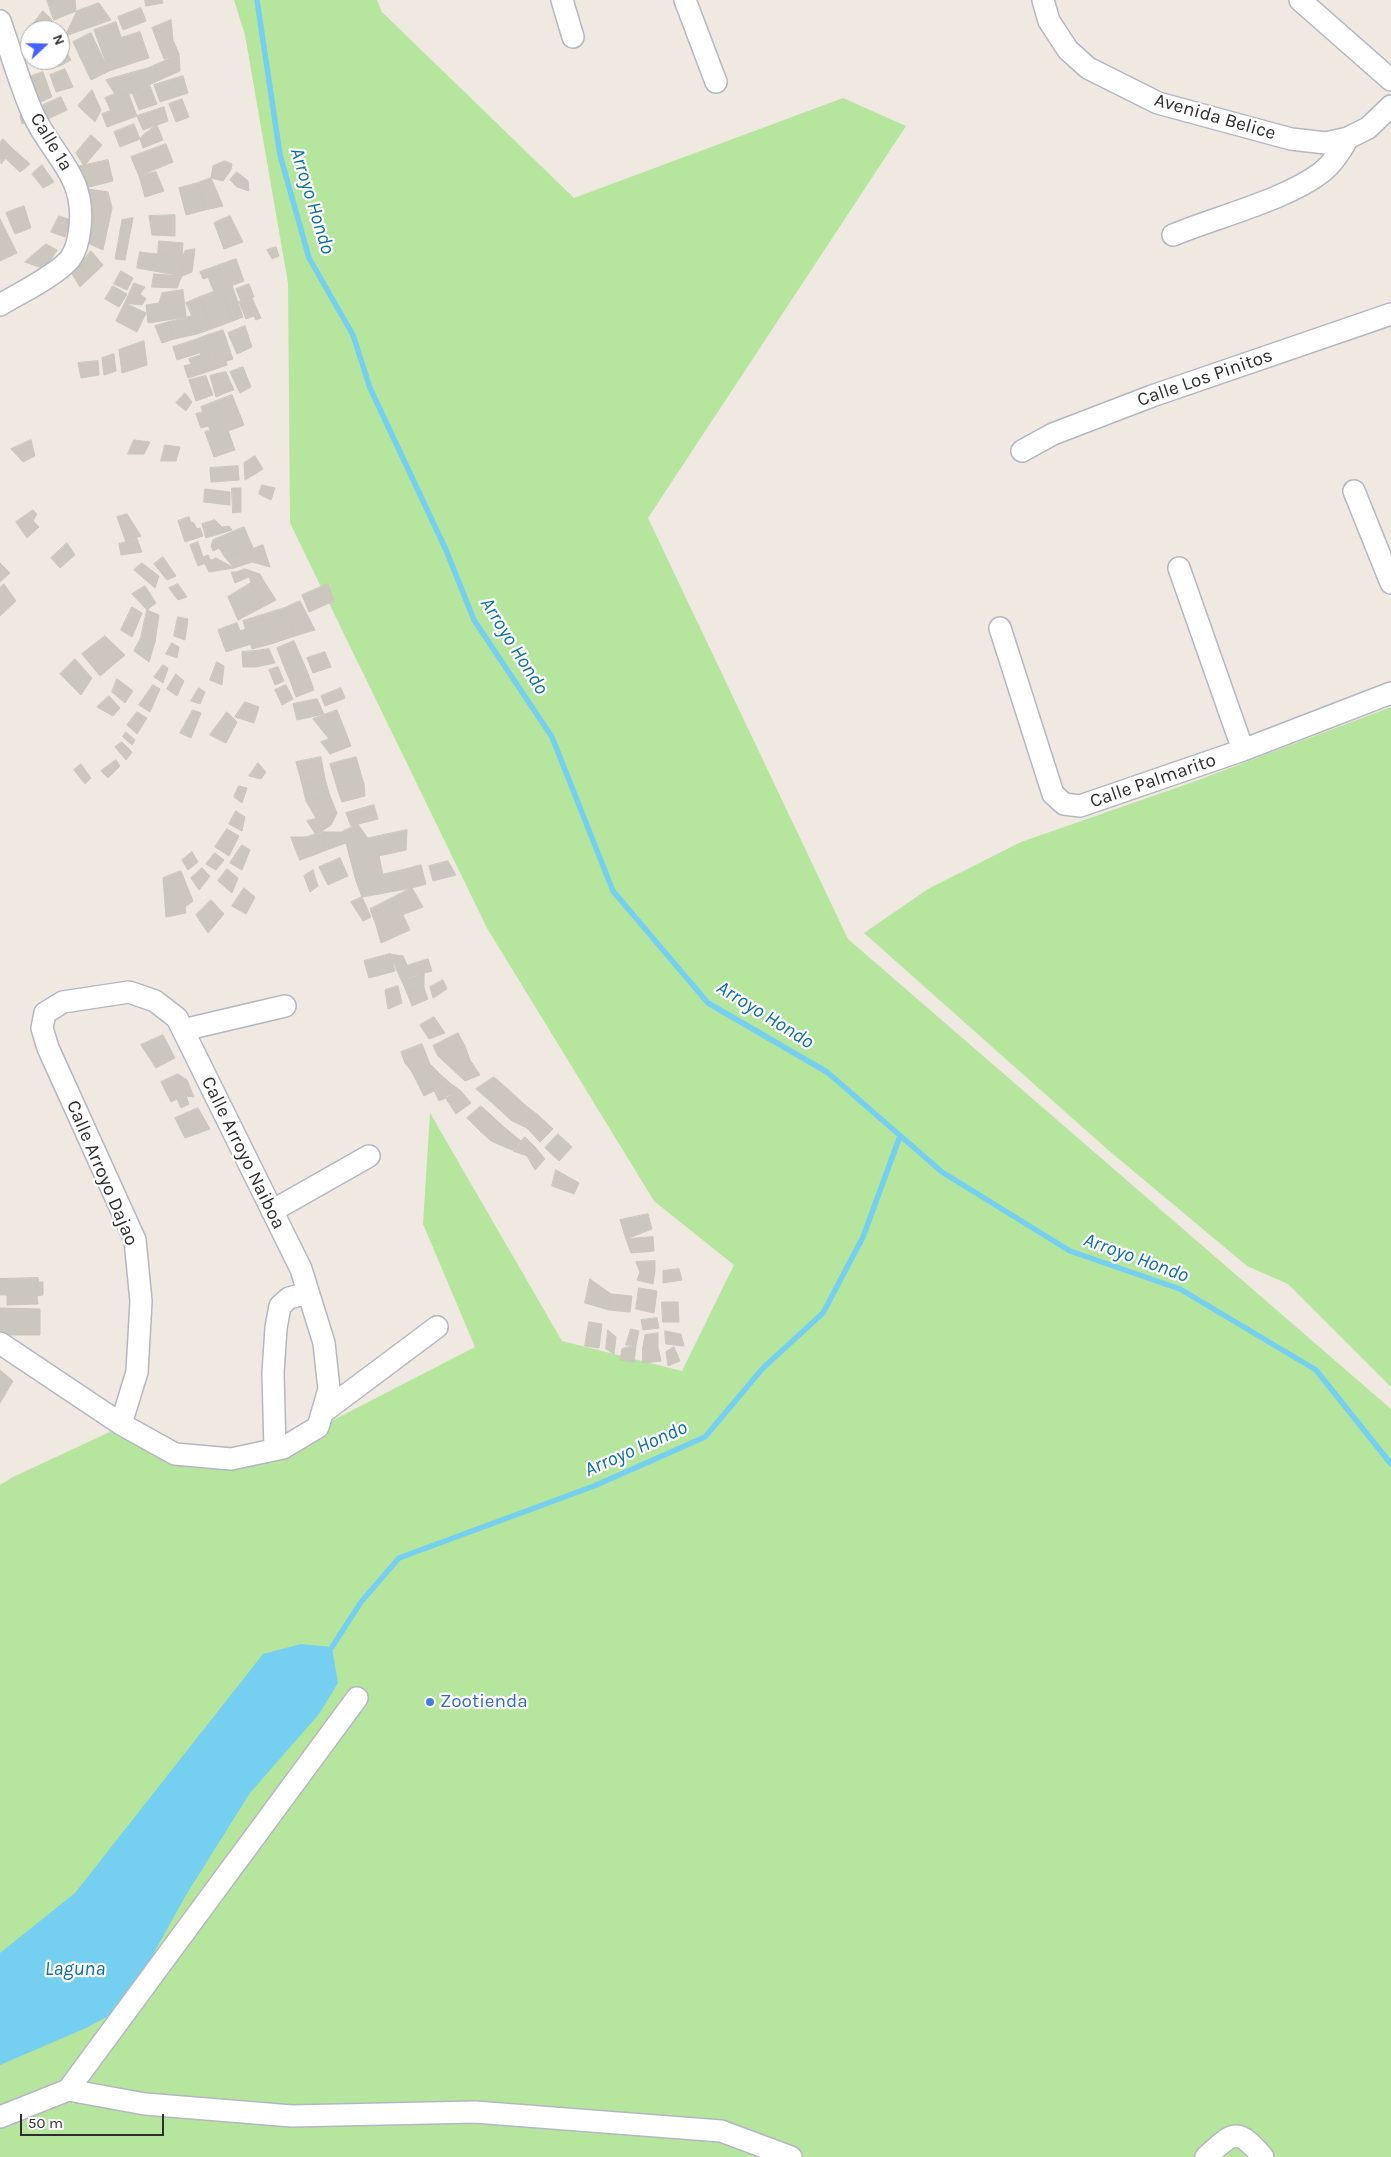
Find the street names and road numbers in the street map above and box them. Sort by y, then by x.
street label: Avenida Belice [1152,89,1278,145]
street label: Calle 1a [25,109,77,175]
street label: Calle Los Pinitos [1134,344,1276,412]
street label: Calle Palmarito [1087,749,1219,813]
street label: Calle Arroyo Naiboa [196,1073,290,1233]
street label: Calle Arroyo Dajao [61,1097,143,1249]

